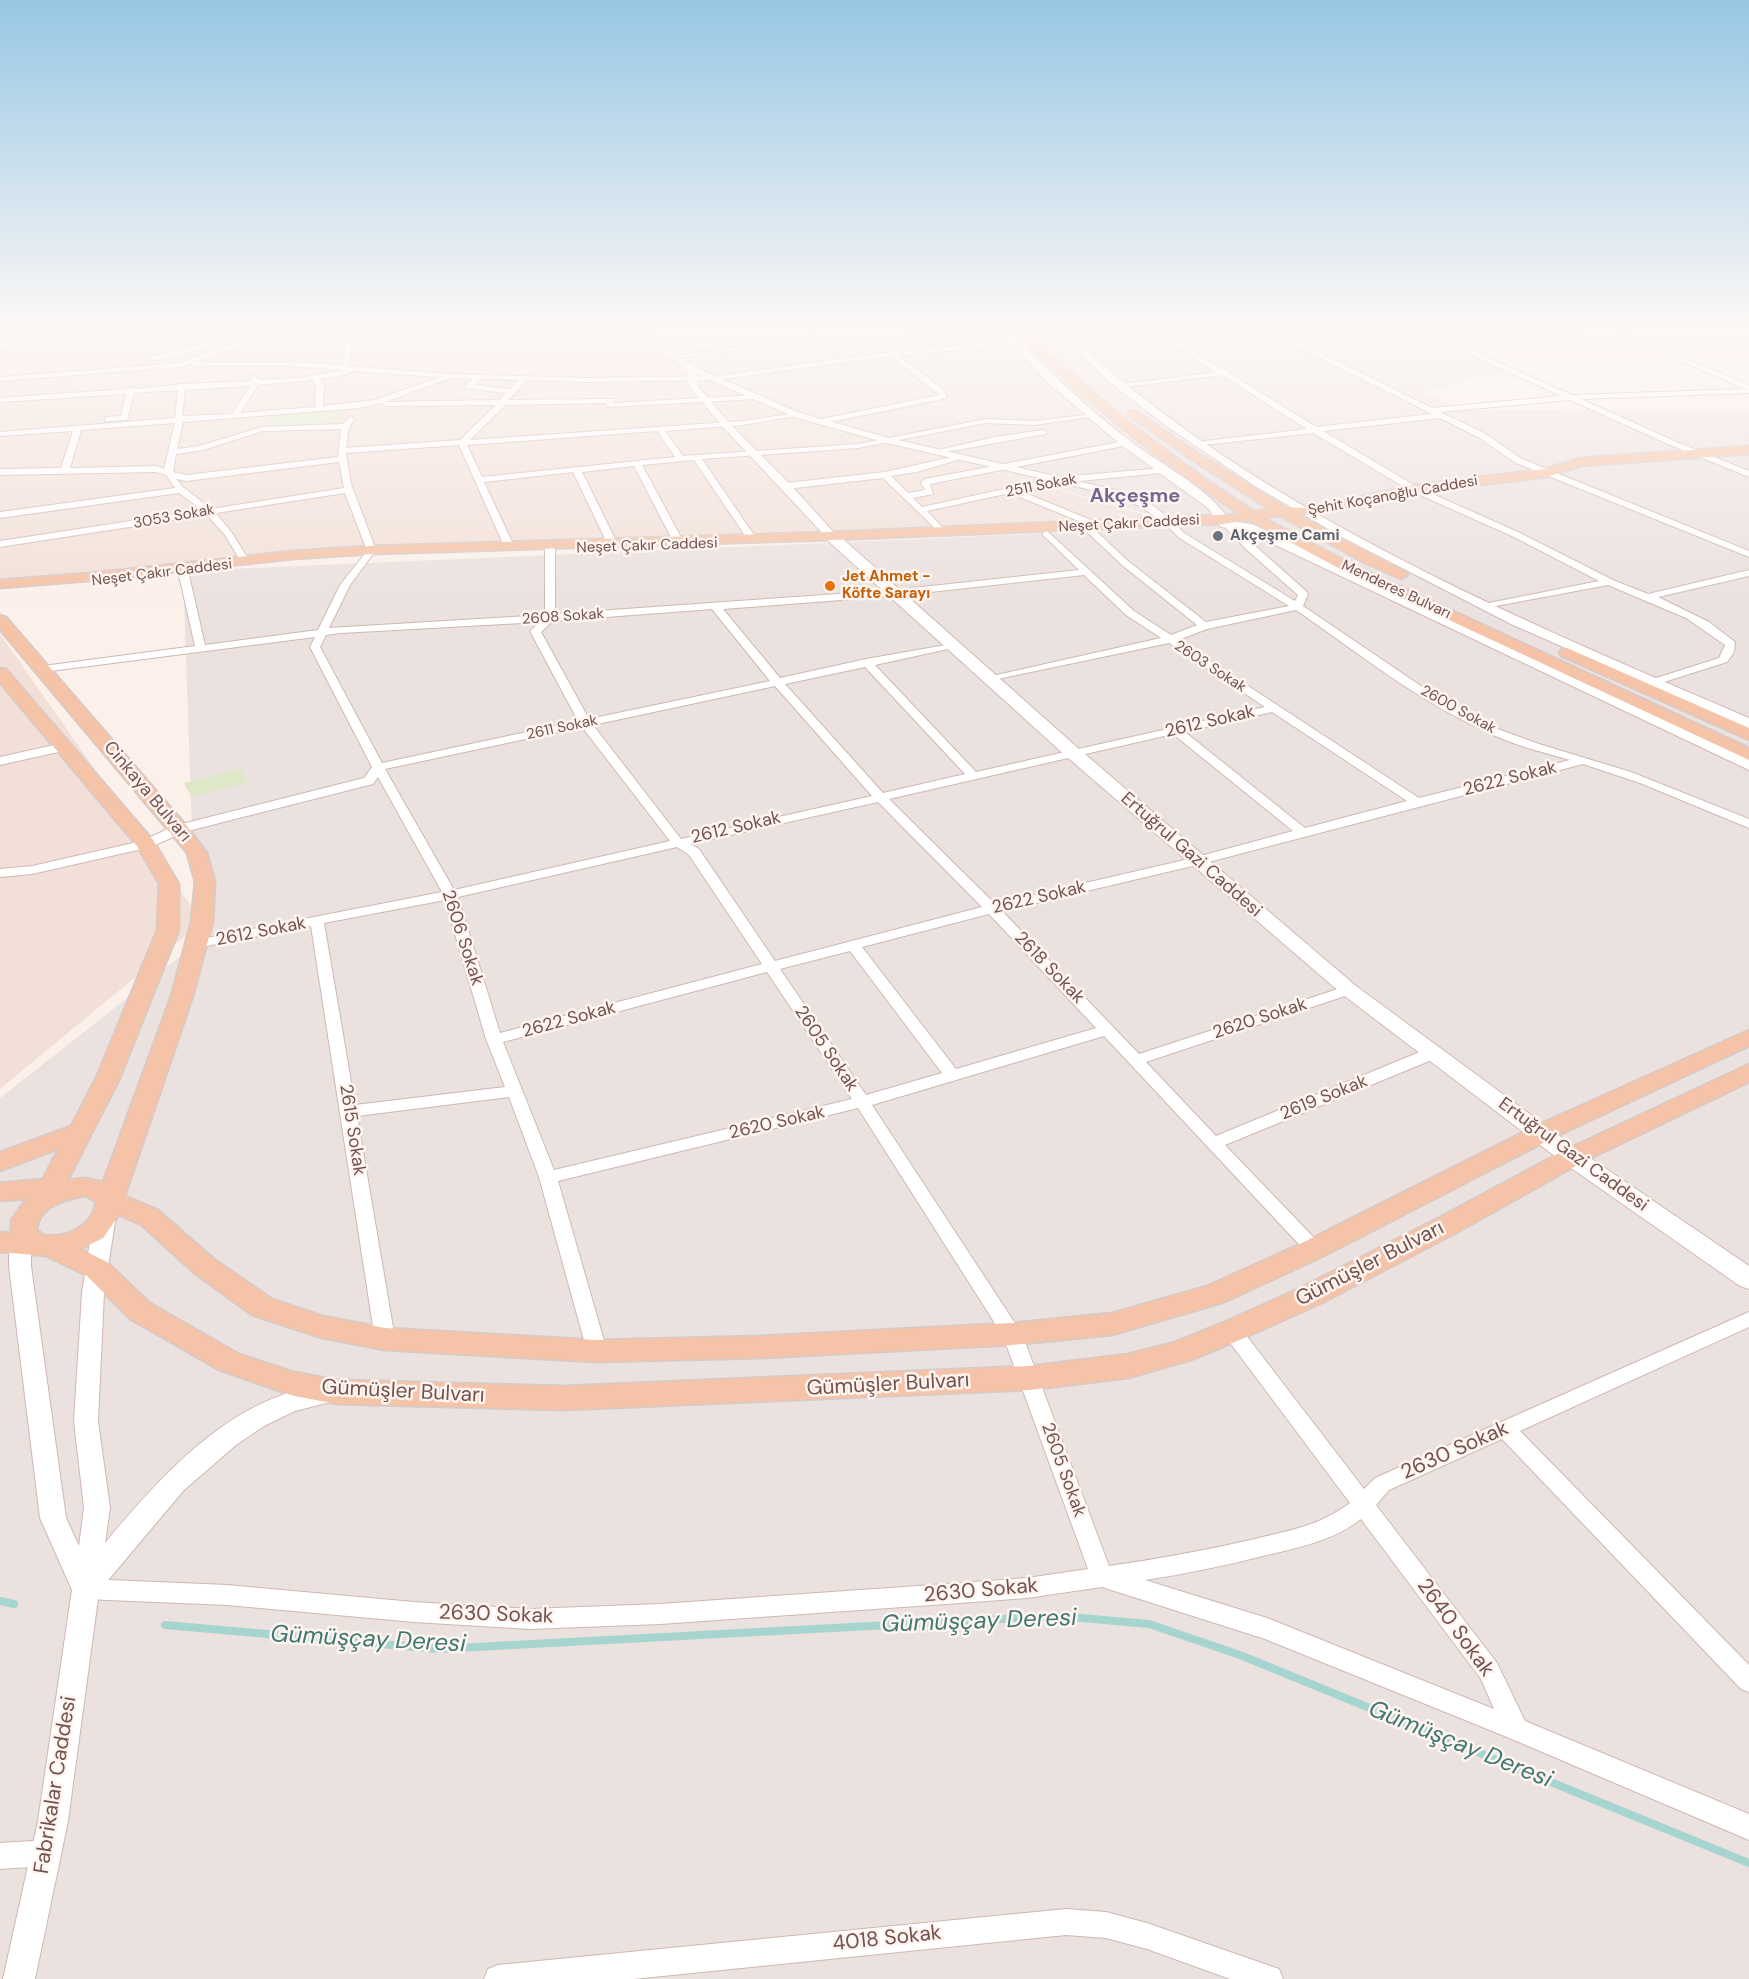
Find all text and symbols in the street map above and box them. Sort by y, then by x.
street label: 2511 Sokak [1004,470,1078,502]
street label: Şehit Koçanoğlu Caddesi [1307,472,1479,520]
district label: Akçeşme [1090,485,1180,509]
street label: 3053 Sokak [132,501,216,533]
street label: Neşet Çakır Caddesi [1058,511,1200,537]
place label: Akçeşme Cami [1230,527,1340,545]
marker: Akçeşme Cami [1211,529,1225,543]
street label: Neşet Çakır Caddesi [576,535,718,557]
street label: Neşet Çakır Caddesi [91,555,233,591]
street label: Menderes Bulvarı [1338,557,1454,623]
place label: Jet Ahmet - Köfte Sarayı [842,568,931,603]
marker: Jet Ahmet - Köfte Sarayı [823,579,837,593]
street label: 2608 Sokak [521,605,605,629]
street label: 2603 Sokak [1171,637,1249,697]
street label: 2600 Sokak [1417,682,1499,738]
street label: 2612 Sokak [1163,701,1257,743]
street label: 2611 Sokak [525,712,599,744]
street label: Cinkaya Bulvarı [99,737,195,847]
street label: 2622 Sokak [1461,757,1559,801]
street label: Ertuğrul Gazi Caddesi [1116,788,1266,922]
street label: 2612 Sokak [689,807,783,849]
street label: 2622 Sokak [990,877,1088,919]
street label: 2606 Sokak [436,888,488,988]
street label: 2612 Sokak [214,913,308,951]
street label: 2618 Sokak [1009,927,1089,1009]
street label: 2620 Sokak [1210,994,1310,1044]
street label: 2622 Sokak [520,997,618,1043]
street label: 2605 Sokak [789,1002,863,1096]
street label: 2619 Sokak [1277,1071,1371,1125]
street label: 2615 Sokak [334,1083,370,1177]
street label: Ertuğrul Gazi Caddesi [1494,1093,1652,1217]
street label: 2620 Sokak [727,1102,827,1144]
street label: Gümüşler Bulvarı [1292,1216,1448,1312]
street label: Gümüşler Bulvarı [806,1368,970,1402]
street label: Gümüşler Bulvarı [321,1375,485,1409]
street label: 2630 Sokak [1397,1416,1513,1486]
street label: 2605 Sokak [1036,1420,1090,1520]
street label: 2630 Sokak [923,1573,1039,1609]
street label: 2640 Sokak [1411,1574,1499,1682]
street label: 2630 Sokak [438,1600,554,1630]
water label: Gümüşçay Deresi [881,1604,1077,1640]
water label: Gümüşçay Deresi [269,1620,467,1660]
street label: Fabrikalar Caddesi [30,1694,82,1876]
water label: Gümüşçay Deresi [1364,1695,1556,1795]
street label: 4018 Sokak [831,1921,943,1957]

